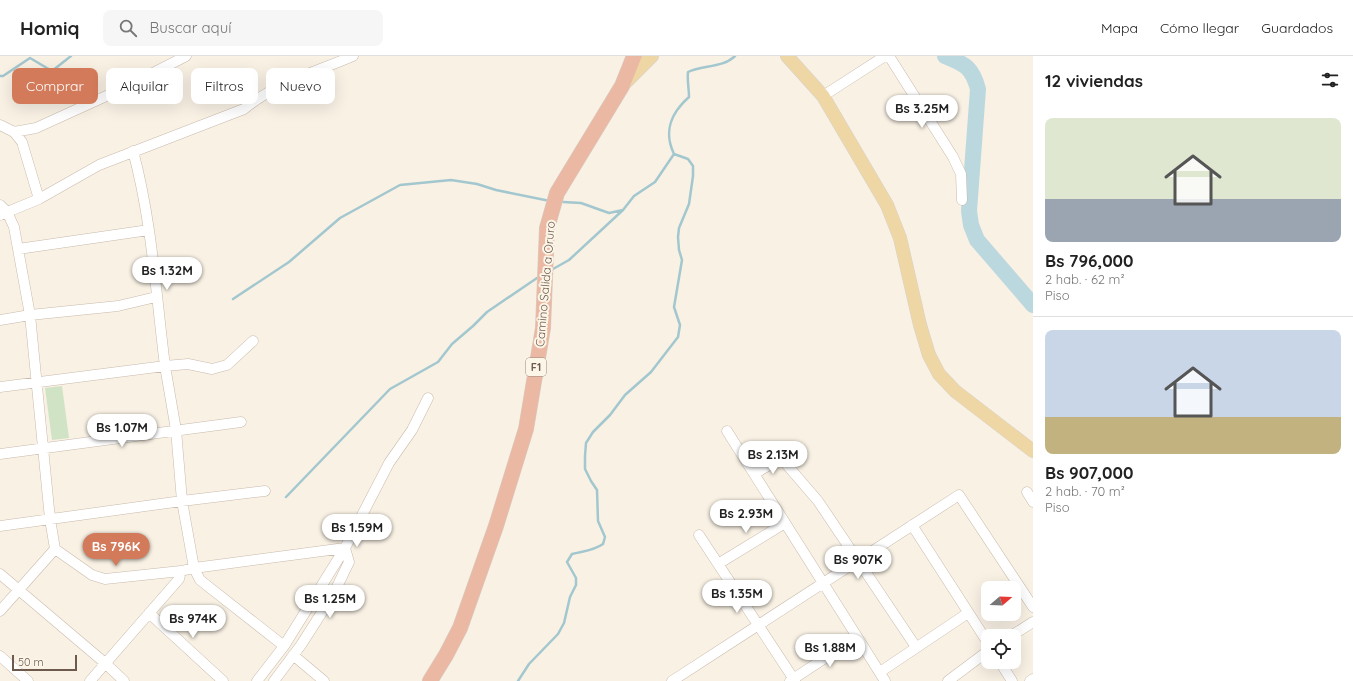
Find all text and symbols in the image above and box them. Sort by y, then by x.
search box [103,10,383,46]
text: Homiq [20,16,79,40]
icon: search [117,17,139,39]
text: Buscar aquí [149,18,231,37]
text: Mapa [1101,19,1138,37]
text: Cómo llegar [1160,19,1239,37]
text: Guardados [1261,19,1333,37]
chip: Comprar [12,68,98,104]
chip: Alquilar [106,68,183,104]
chip: Filtros [191,68,258,104]
chip: Nuevo [266,68,335,104]
icon: filters [1319,69,1341,91]
text: 12 viviendas [1045,70,1143,91]
pin: Bs 3.25M [881,95,963,129]
text: Bs 3.25M [895,100,949,116]
icon: home [1157,144,1229,216]
street label: Camino Salida a Oruro [532,221,558,347]
text: Bs 796,000 [1045,250,1133,271]
pin: Bs 1.32M [126,257,208,291]
text: Bs 1.32M [141,262,193,278]
text: 2 hab. · 62 m² [1045,271,1125,287]
text: Piso [1045,287,1069,303]
icon: home [1157,356,1229,428]
road number: F1 [526,358,546,376]
pin: Bs 1.07M [81,414,163,448]
text: Bs 1.07M [96,419,148,435]
pin: Bs 2.13M [732,441,814,475]
text: Bs 2.13M [747,446,799,462]
text: Bs 907,000 [1045,462,1133,483]
text: 2 hab. · 70 m² [1045,483,1125,499]
text: Piso [1045,499,1069,515]
pin: Bs 2.93M [705,500,787,534]
text: Bs 2.93M [719,505,773,521]
pin: Bs 1.59M [316,514,398,548]
text: Bs 1.59M [331,519,383,535]
pin: Bs 796K [79,533,153,567]
text: Bs 796K [92,538,140,554]
pin: Bs 907K [821,546,895,580]
text: Bs 907K [834,551,882,567]
pin: Bs 1.35M [696,580,778,614]
north arrow [981,581,1021,621]
map controls [981,581,1021,669]
pin: Bs 1.25M [289,585,371,619]
text: Bs 1.35M [711,585,763,601]
text: Bs 1.25M [304,590,356,606]
pin: Bs 974K [156,605,230,639]
text: Bs 974K [169,610,217,626]
button: locate [981,629,1021,669]
pin: Bs 1.88M [789,634,871,668]
text: Bs 1.88M [804,639,856,655]
scale bar [12,653,77,672]
text: 50 m [18,655,44,669]

